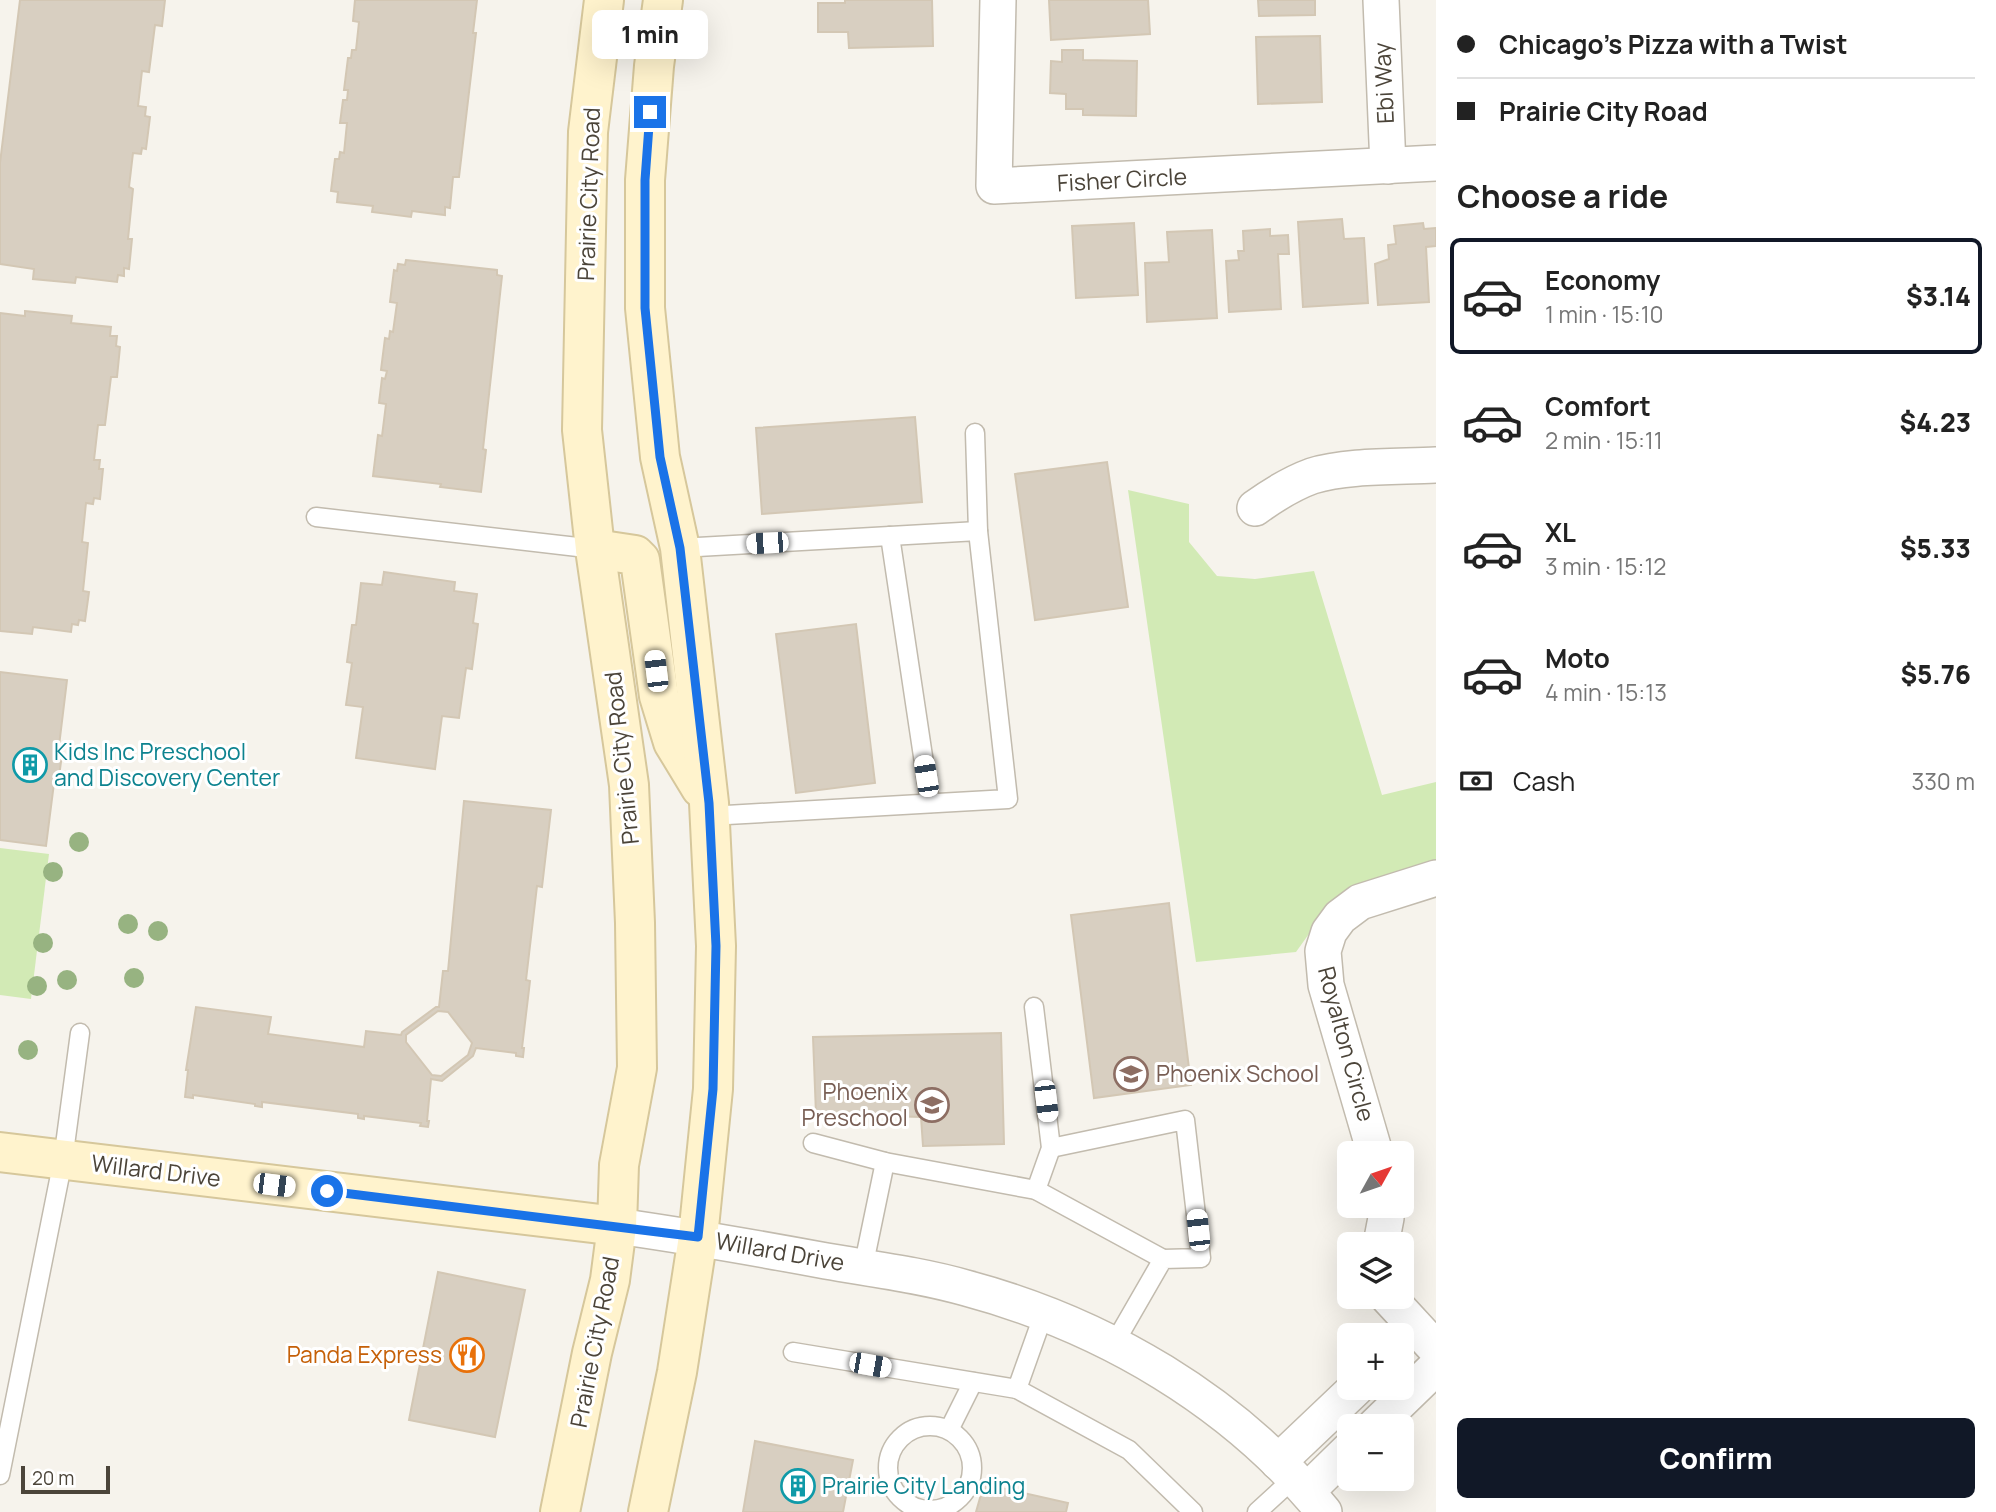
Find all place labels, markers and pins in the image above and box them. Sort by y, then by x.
place label: Kids Inc Preschool and Discovery Center [54,735,280,793]
building icon: Kids Inc Preschool and Discovery Center [11,746,49,784]
school or university icon: Phoenix School [1112,1055,1150,1093]
place label: Phoenix School [1156,1057,1319,1089]
place label: Phoenix Preschool [802,1075,908,1133]
school or university icon: Phoenix Preschool [913,1086,951,1124]
restaurant icon: Panda Express [448,1336,486,1374]
place label: Panda Express [287,1338,442,1370]
building icon: Prairie City Landing [779,1467,817,1505]
place label: Prairie City Landing [822,1469,1025,1501]

